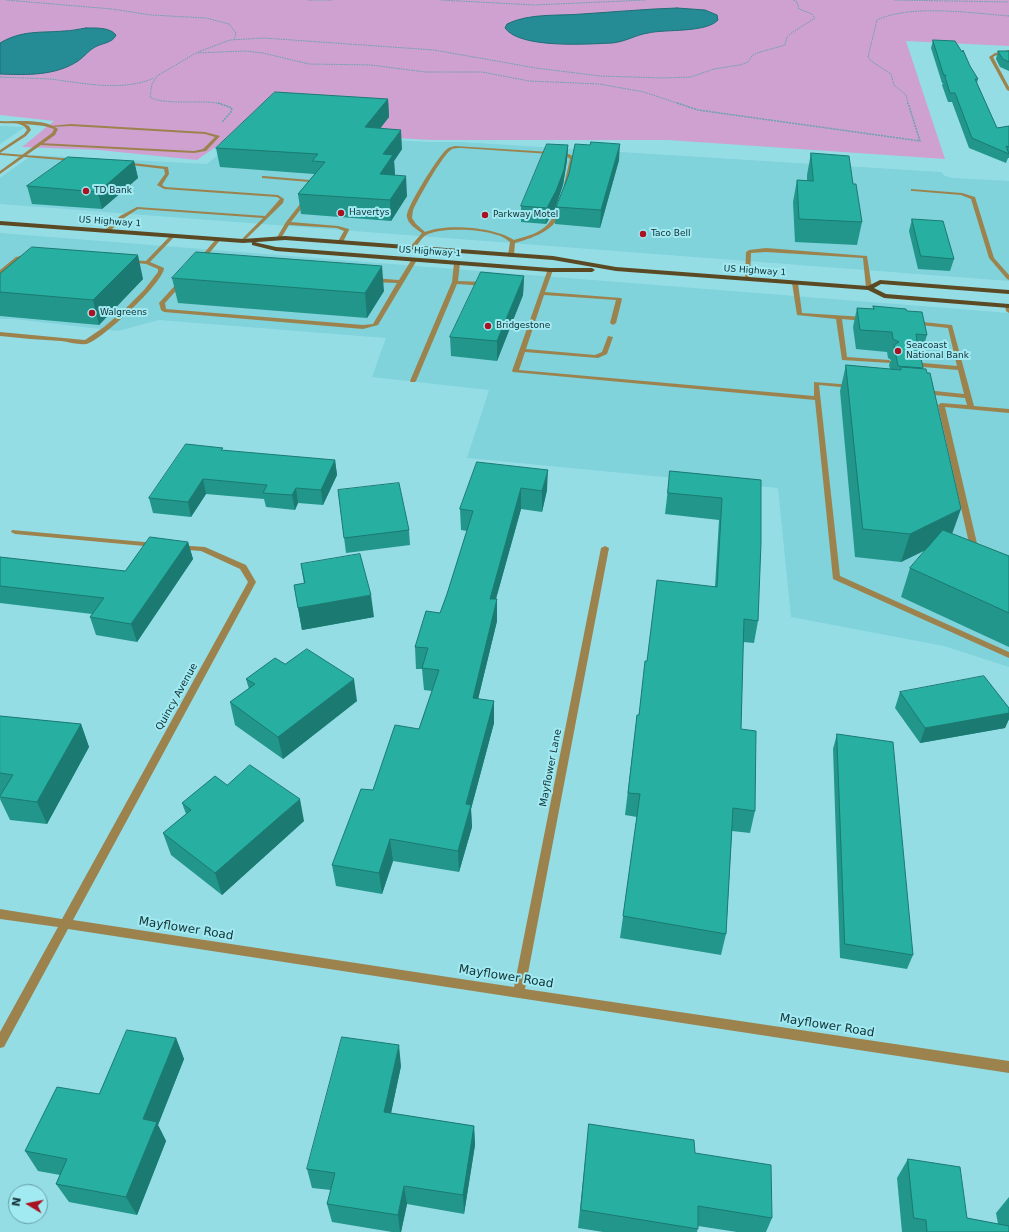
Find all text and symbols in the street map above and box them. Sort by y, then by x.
marker: TD Bank [81,186,91,196]
place label: TD Bank [94,186,132,196]
marker: Havertys [336,208,346,218]
place label: Havertys [349,208,389,218]
marker: Parkway Motel [480,210,490,220]
place label: Parkway Motel [493,210,558,220]
street label: US Highway 1 [78,214,142,230]
marker: Taco Bell [638,229,648,239]
place label: Taco Bell [651,229,691,239]
street label: US Highway 1 [398,244,462,260]
street label: US Highway 1 [723,263,787,279]
marker: Walgreens [87,308,97,318]
place label: Walgreens [100,308,147,318]
marker: Bridgestone [483,321,493,331]
place label: Bridgestone [496,321,550,331]
place label: Seacoast National Bank [906,341,969,362]
marker: Seacoast National Bank [893,346,903,356]
street label: Quincy Avenue [154,661,200,733]
street label: Mayflower Lane [538,728,564,808]
street label: Mayflower Road [138,914,234,944]
street label: Mayflower Road [458,962,554,992]
street label: Mayflower Road [779,1011,875,1041]
north arrow [8,1184,48,1224]
text: N [9,1196,24,1208]

